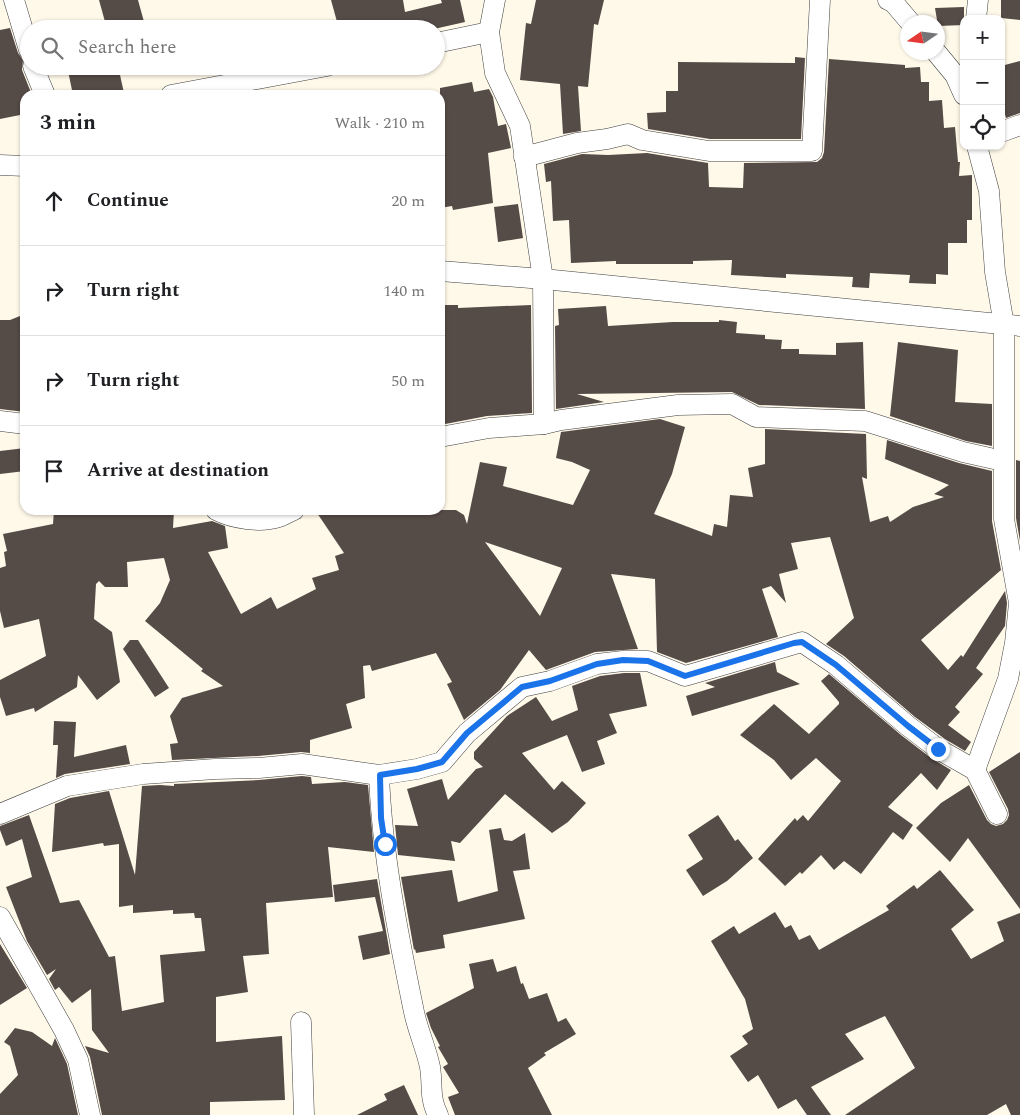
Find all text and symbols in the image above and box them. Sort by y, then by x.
north arrow [900,15,945,60]
map controls [960,15,1005,150]
button: + [960,15,1005,60]
search box [20,20,445,75]
text: Search here [78,33,177,62]
icon: search [38,34,66,62]
button: − [960,60,1005,105]
button: locate [960,105,1005,150]
text: 3 min [40,107,96,139]
text: Walk · 210 m [334,111,425,135]
text: Continue [87,186,169,215]
icon: ahead [40,187,68,215]
text: 20 m [391,189,425,213]
text: Turn right [87,276,180,305]
icon: right [40,277,68,305]
text: 140 m [383,279,425,303]
text: Turn right [87,366,180,395]
icon: right [40,367,68,395]
text: 50 m [391,369,425,393]
text: Arrive at destination [87,456,269,485]
icon: arrive [40,457,68,485]
route end [927,738,950,761]
route start [374,833,397,856]

